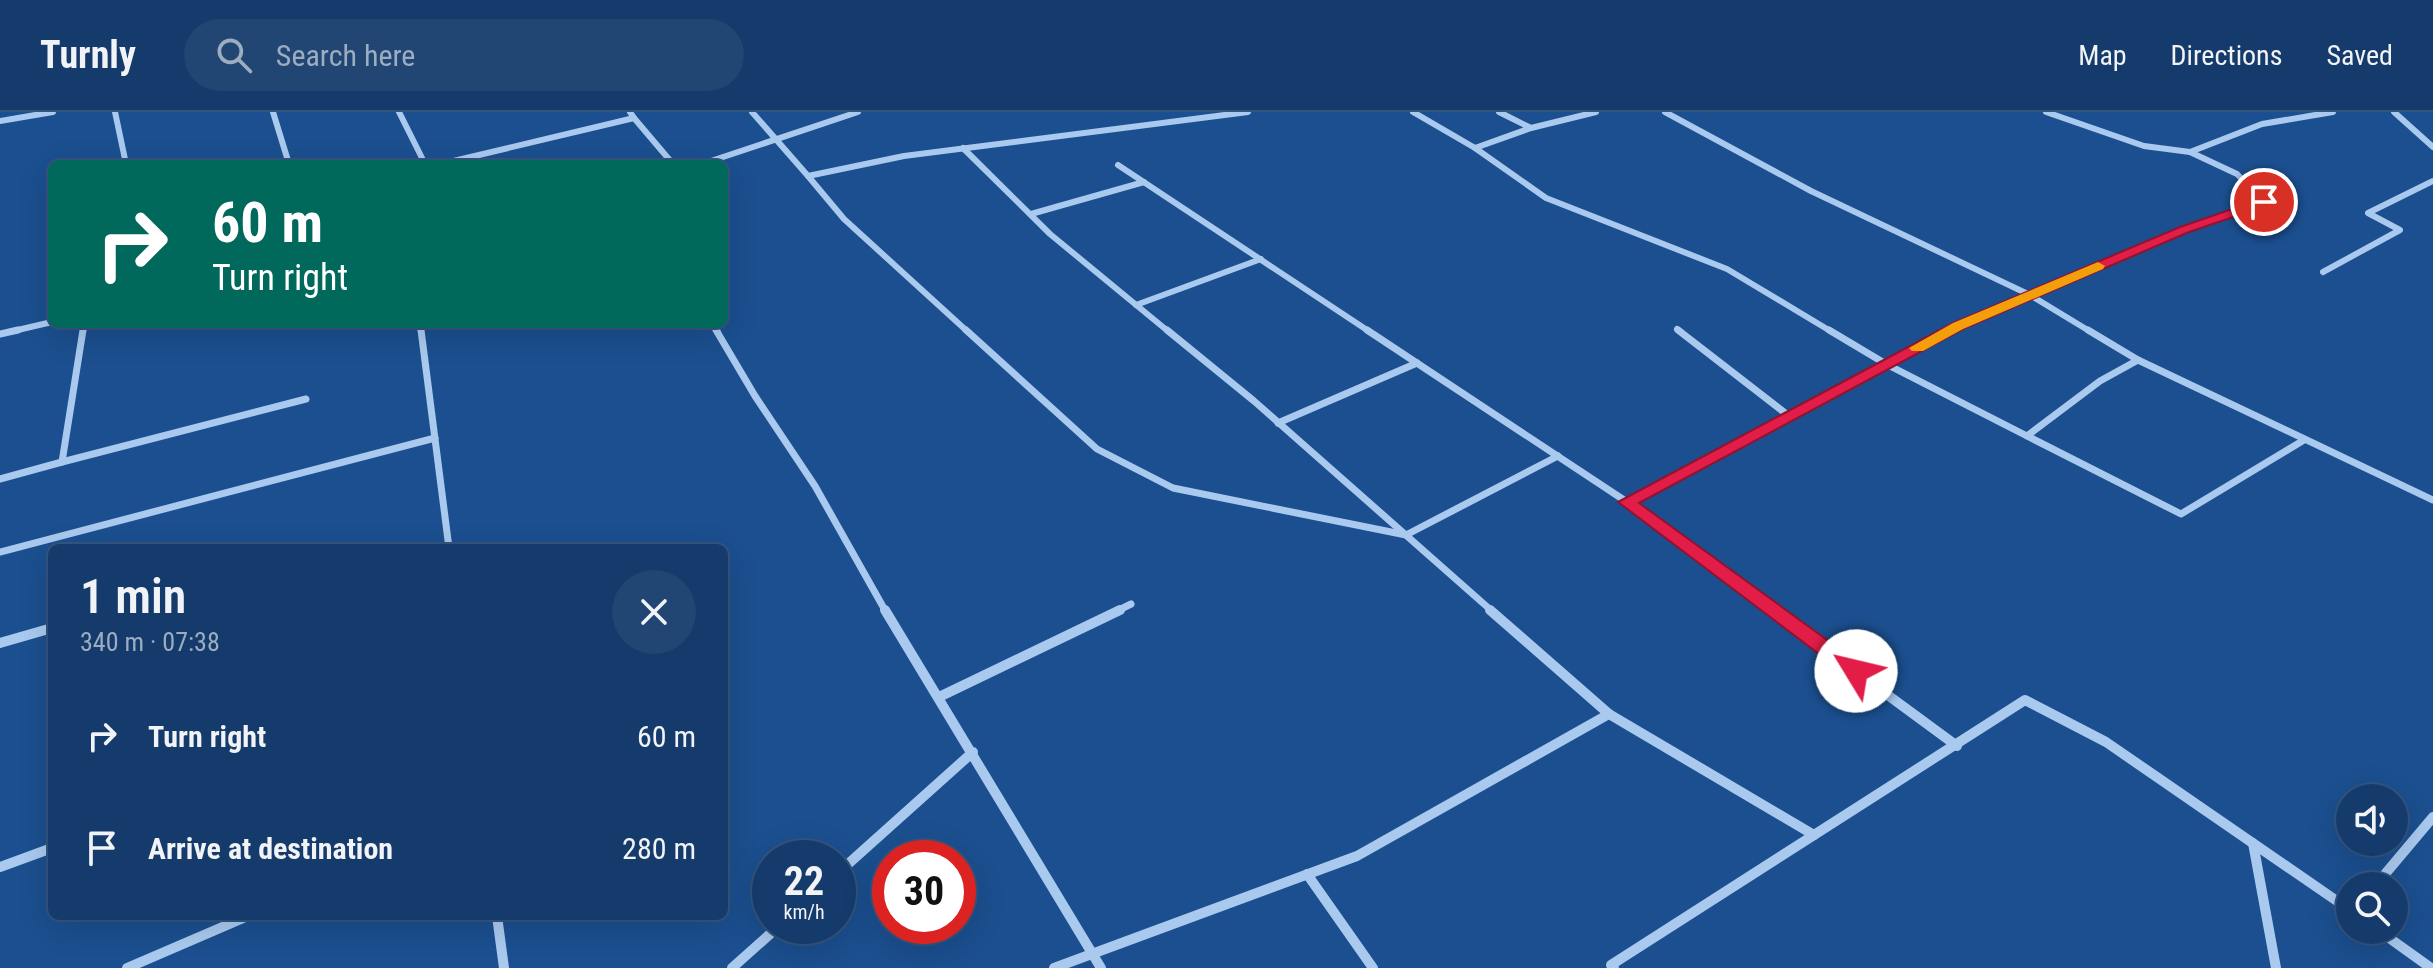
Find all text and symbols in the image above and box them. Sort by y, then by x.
search box [184,19,744,91]
text: Turnly [40,33,136,77]
icon: search [212,33,256,77]
text: Search here [276,38,415,73]
text: Map [2078,39,2127,72]
text: Directions [2171,39,2282,72]
text: Saved [2326,39,2393,72]
pin [2230,168,2298,236]
icon: arrive [2242,180,2286,224]
text: 60 m [212,190,323,256]
icon: right [80,192,184,296]
text: Turn right [212,257,348,299]
text: 1 min [80,568,186,625]
button: close [612,570,696,654]
text: 340 m · 07:38 [80,627,220,657]
position arrow [1814,629,1898,713]
icon: right [80,714,124,758]
text: Turn right [148,719,266,754]
text: 60 m [637,719,696,754]
map controls [2336,784,2408,944]
button: sound [2336,784,2408,856]
icon: arrive [80,826,124,870]
text: Arrive at destination [148,831,393,866]
text: 280 m [622,831,696,866]
speed limit sign: 30 [872,840,976,944]
text: 22 [784,858,824,905]
button: search [2336,872,2408,944]
text: km/h [783,900,825,924]

